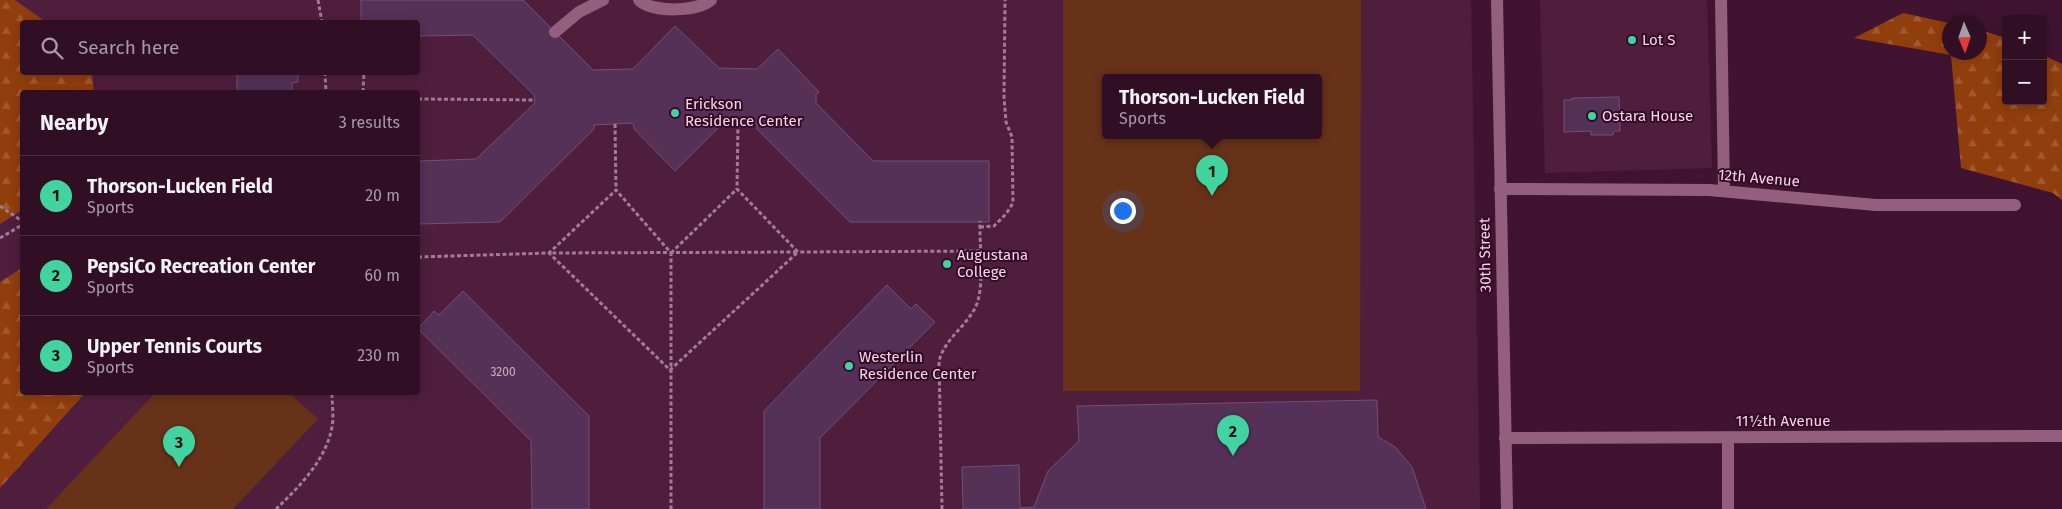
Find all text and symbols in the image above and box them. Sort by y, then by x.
north arrow [1942,15,1987,60]
map controls [2002,15,2047,105]
button: + [2002,15,2047,60]
search box [20,20,420,75]
place label: Lot S [1642,31,1675,49]
icon: search [38,34,66,62]
marker: Lot S [1626,34,1638,46]
text: Search here [78,36,179,59]
button: − [2002,60,2047,105]
popup [1102,74,1322,139]
text: Thorson-Lucken Field [1119,86,1305,109]
place label: Erickson Residence Center [685,95,803,130]
marker: Erickson Residence Center [669,107,681,119]
place label: Ostara House [1602,107,1693,125]
text: Sports [1119,109,1166,128]
text: Nearby [40,110,108,136]
marker: Ostara House [1586,110,1598,122]
text: 3 results [339,113,400,132]
pin: 1 [1196,155,1228,196]
street label: 12th Avenue [1717,165,1801,191]
text: Thorson-Lucken Field [87,175,273,198]
text: 1 [52,186,60,205]
text: 20 m [365,186,400,205]
text: Sports [87,198,134,217]
your location [1110,198,1136,224]
street label: 30th Street [1475,217,1495,293]
place label: Augustana College [957,246,1028,281]
text: PepsiCo Recreation Center [87,255,315,278]
marker: Augustana College [941,258,953,270]
text: 2 [52,266,60,285]
text: 60 m [365,266,400,285]
text: Sports [87,278,134,297]
text: Upper Tennis Courts [87,335,262,358]
text: 3 [52,346,60,365]
text: 230 m [357,346,400,365]
place label: Westerlin Residence Center [859,348,977,383]
text: Sports [87,358,134,377]
marker: Westerlin Residence Center [843,360,855,372]
house number: 3200 [490,365,516,379]
street label: 11½th Avenue [1736,412,1830,430]
pin: 2 [1217,415,1249,456]
pin: 3 [163,426,195,467]

